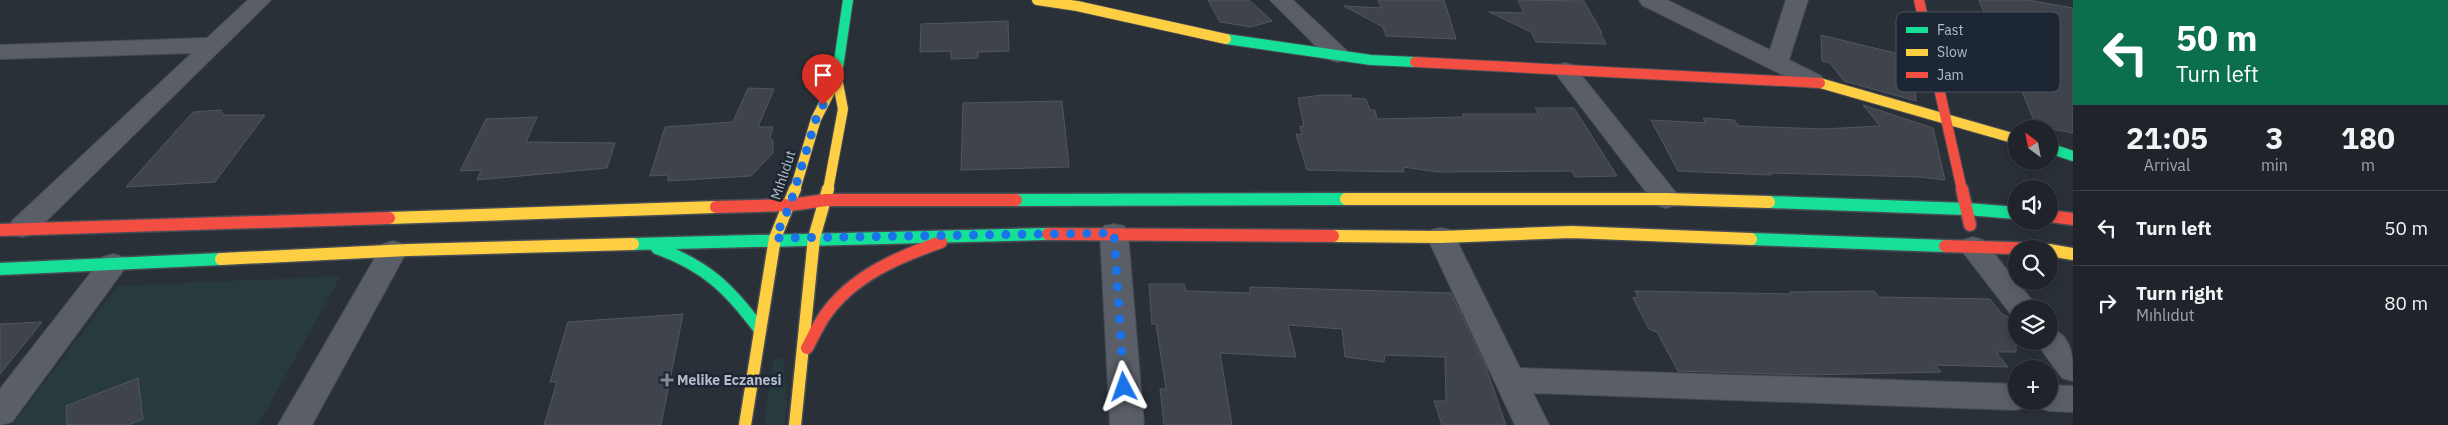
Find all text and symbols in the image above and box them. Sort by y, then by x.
legend [1896,12,2060,92]
text: 50 m [2176,15,2258,61]
icon: left [2093,20,2158,85]
text: Fast [1937,21,1963,39]
text: Slow [1937,43,1968,61]
pin [802,54,844,105]
text: Turn left [2176,59,2259,88]
icon: arrive [809,61,837,89]
text: Jam [1937,66,1964,84]
text: 21:05 [2126,118,2208,157]
text: 3 [2265,118,2283,157]
text: 180 [2341,118,2395,157]
north arrow [2008,120,2058,170]
map controls [2008,120,2058,410]
street label: Mıhlıdut [767,148,799,202]
text: Arrival [2144,155,2190,175]
text: min [2261,155,2288,175]
text: m [2361,155,2375,175]
button: sound [2008,180,2058,230]
icon: left [2093,214,2121,242]
text: Turn left [2136,216,2212,240]
text: 50 m [2384,216,2428,240]
button: search [2008,240,2058,290]
text: Turn right [2136,281,2223,305]
icon: right [2093,289,2121,317]
text: 80 m [2384,291,2428,315]
button: layers [2008,300,2058,350]
text: Mıhlıdut [2136,305,2194,325]
position arrow [1097,360,1149,412]
button: + [2008,360,2058,410]
place label: Melike Eczanesi [677,371,782,389]
marker: Melike Eczanesi [661,374,673,386]

